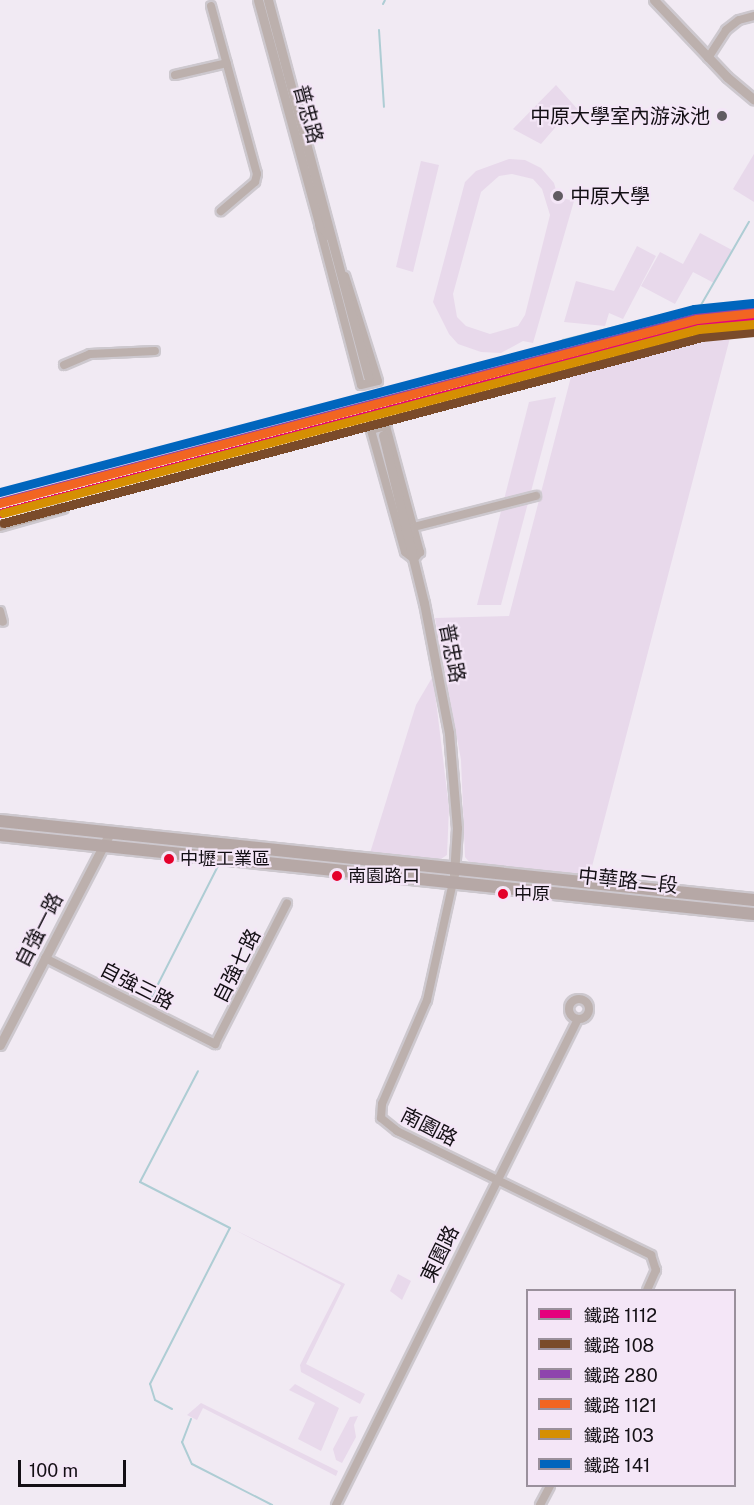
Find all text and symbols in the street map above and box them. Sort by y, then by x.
street label: 普忠路 [289,82,327,146]
place label: 中原大學室內游泳池 [530,104,710,128]
marker: 中原大學室內游泳池 [715,109,729,123]
place label: 中原大學 [570,184,650,208]
marker: 中原大學 [551,189,565,203]
street label: 普忠路 [434,621,470,685]
place label: 中壢工業區 [180,848,270,870]
marker: 中壢工業區 [163,853,175,865]
street label: 中華路二段 [577,864,679,898]
place label: 南園路口 [348,865,420,887]
marker: 南園路口 [331,870,343,882]
place label: 中原 [514,883,550,905]
marker: 中原 [497,888,509,900]
street label: 自強一路 [10,889,68,971]
street label: 自強七路 [208,925,266,1007]
street label: 自強三路 [96,957,178,1015]
street label: 南園路 [397,1103,461,1151]
street label: 東園路 [416,1222,464,1286]
legend [526,1289,736,1487]
text: 鐵路 1112 [584,1305,657,1326]
text: 鐵路 108 [584,1335,654,1356]
text: 鐵路 280 [584,1365,658,1386]
text: 鐵路 1121 [584,1395,657,1416]
text: 鐵路 103 [584,1425,654,1446]
scale bar [21,1448,129,1486]
text: 鐵路 141 [584,1455,650,1476]
text: 100 m [29,1460,78,1481]

